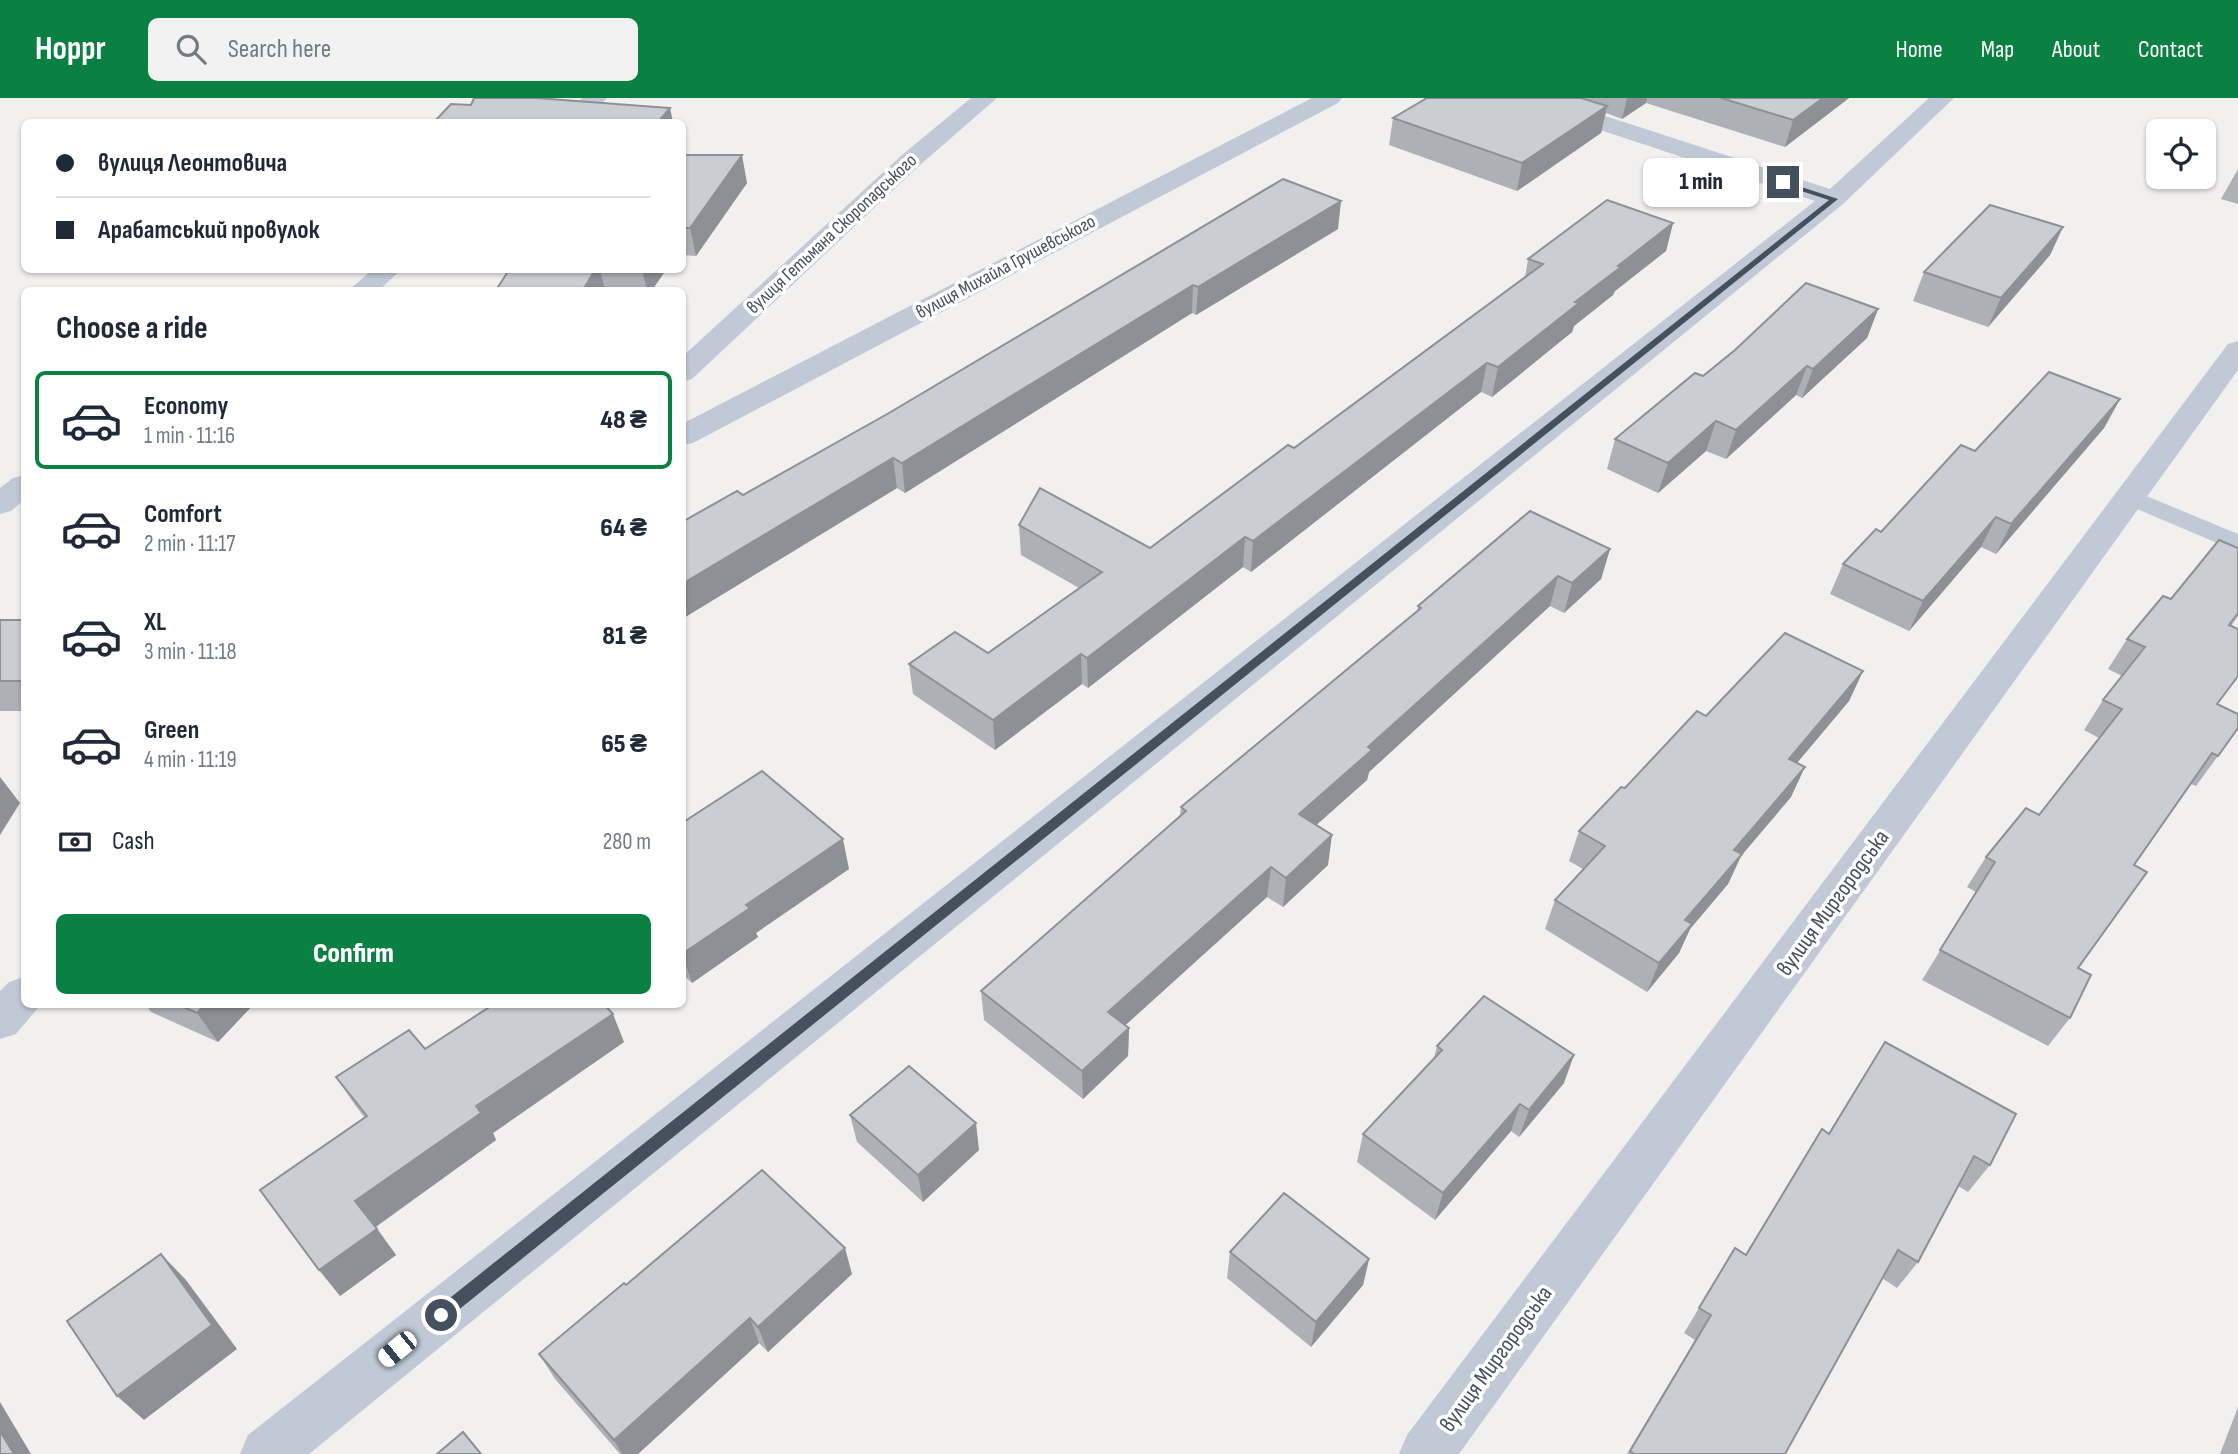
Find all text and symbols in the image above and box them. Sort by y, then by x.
search box [148,18,638,81]
text: Hoppr [35,29,106,69]
icon: search [172,30,210,68]
text: Search here [228,34,331,65]
text: Home [1895,35,1943,64]
text: Map [1981,35,2014,64]
text: About [2052,35,2100,64]
text: Contact [2138,35,2203,64]
map controls [2146,119,2216,189]
button: locate [2146,119,2216,189]
text: вулиця Леонтовича [98,148,287,179]
street label: вулиця Гетьмана Скоропадського [742,149,922,319]
callout: 1 min [1643,158,1758,206]
route end [1767,166,1799,198]
text: 1 min [1679,168,1723,196]
street label: вулиця Михайла Грушевського [912,210,1100,324]
text: Арабатський провулок [98,215,320,246]
text: Choose a ride [56,309,208,348]
icon: car [60,389,123,452]
text: Economy [144,391,228,422]
text: 48 ₴ [600,405,647,436]
text: 1 min · 11:16 [144,422,235,450]
icon: car [60,497,123,560]
text: Comfort [144,499,222,530]
text: 64 ₴ [600,513,647,544]
text: 2 min · 11:17 [144,530,236,558]
icon: car [60,605,123,668]
text: XL [144,607,166,638]
text: 81 ₴ [602,621,647,652]
text: 3 min · 11:18 [144,638,237,666]
icon: car [60,713,123,776]
text: Green [144,715,199,746]
text: 65 ₴ [601,729,647,760]
text: 4 min · 11:19 [144,746,237,774]
icon: cash [56,823,94,861]
street label: вулиця Миргородська [1771,825,1895,981]
text: Cash [112,826,155,857]
text: 280 m [603,828,651,856]
button: Confirm [56,914,651,994]
street label: вулиця Миргородська [1434,1281,1558,1437]
route start [425,1299,457,1331]
car [375,1328,420,1370]

